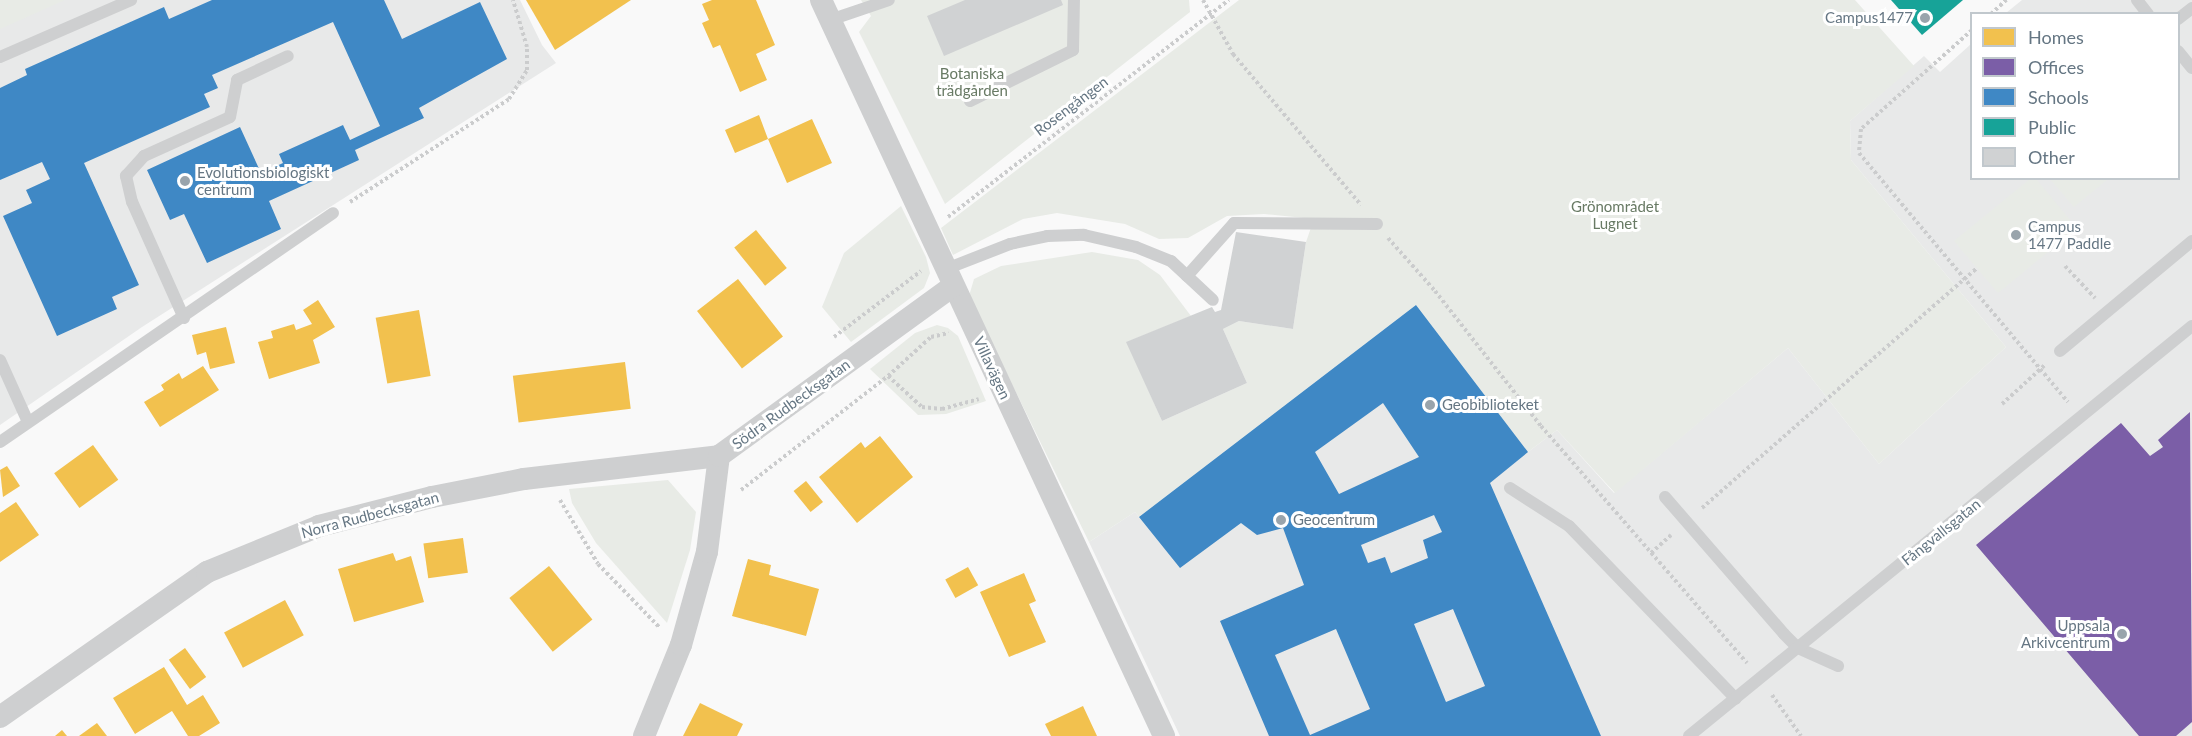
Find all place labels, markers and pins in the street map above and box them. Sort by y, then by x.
place label: Campus1477 [1825,9,1913,27]
marker: Campus1477 [1918,11,1932,25]
place label: Evolutionsbiologiskt centrum [197,163,329,198]
marker: Evolutionsbiologiskt centrum [178,174,192,188]
place label: Campus 1477 Paddle [2028,217,2111,252]
marker: Campus 1477 Paddle [2009,228,2023,242]
place label: Geobiblioteket [1442,396,1539,414]
marker: Geobiblioteket [1423,398,1437,412]
place label: Geocentrum [1293,511,1375,529]
marker: Geocentrum [1274,513,1288,527]
place label: Uppsala Arkivcentrum [2021,616,2110,651]
marker: Uppsala Arkivcentrum [2115,627,2129,641]

